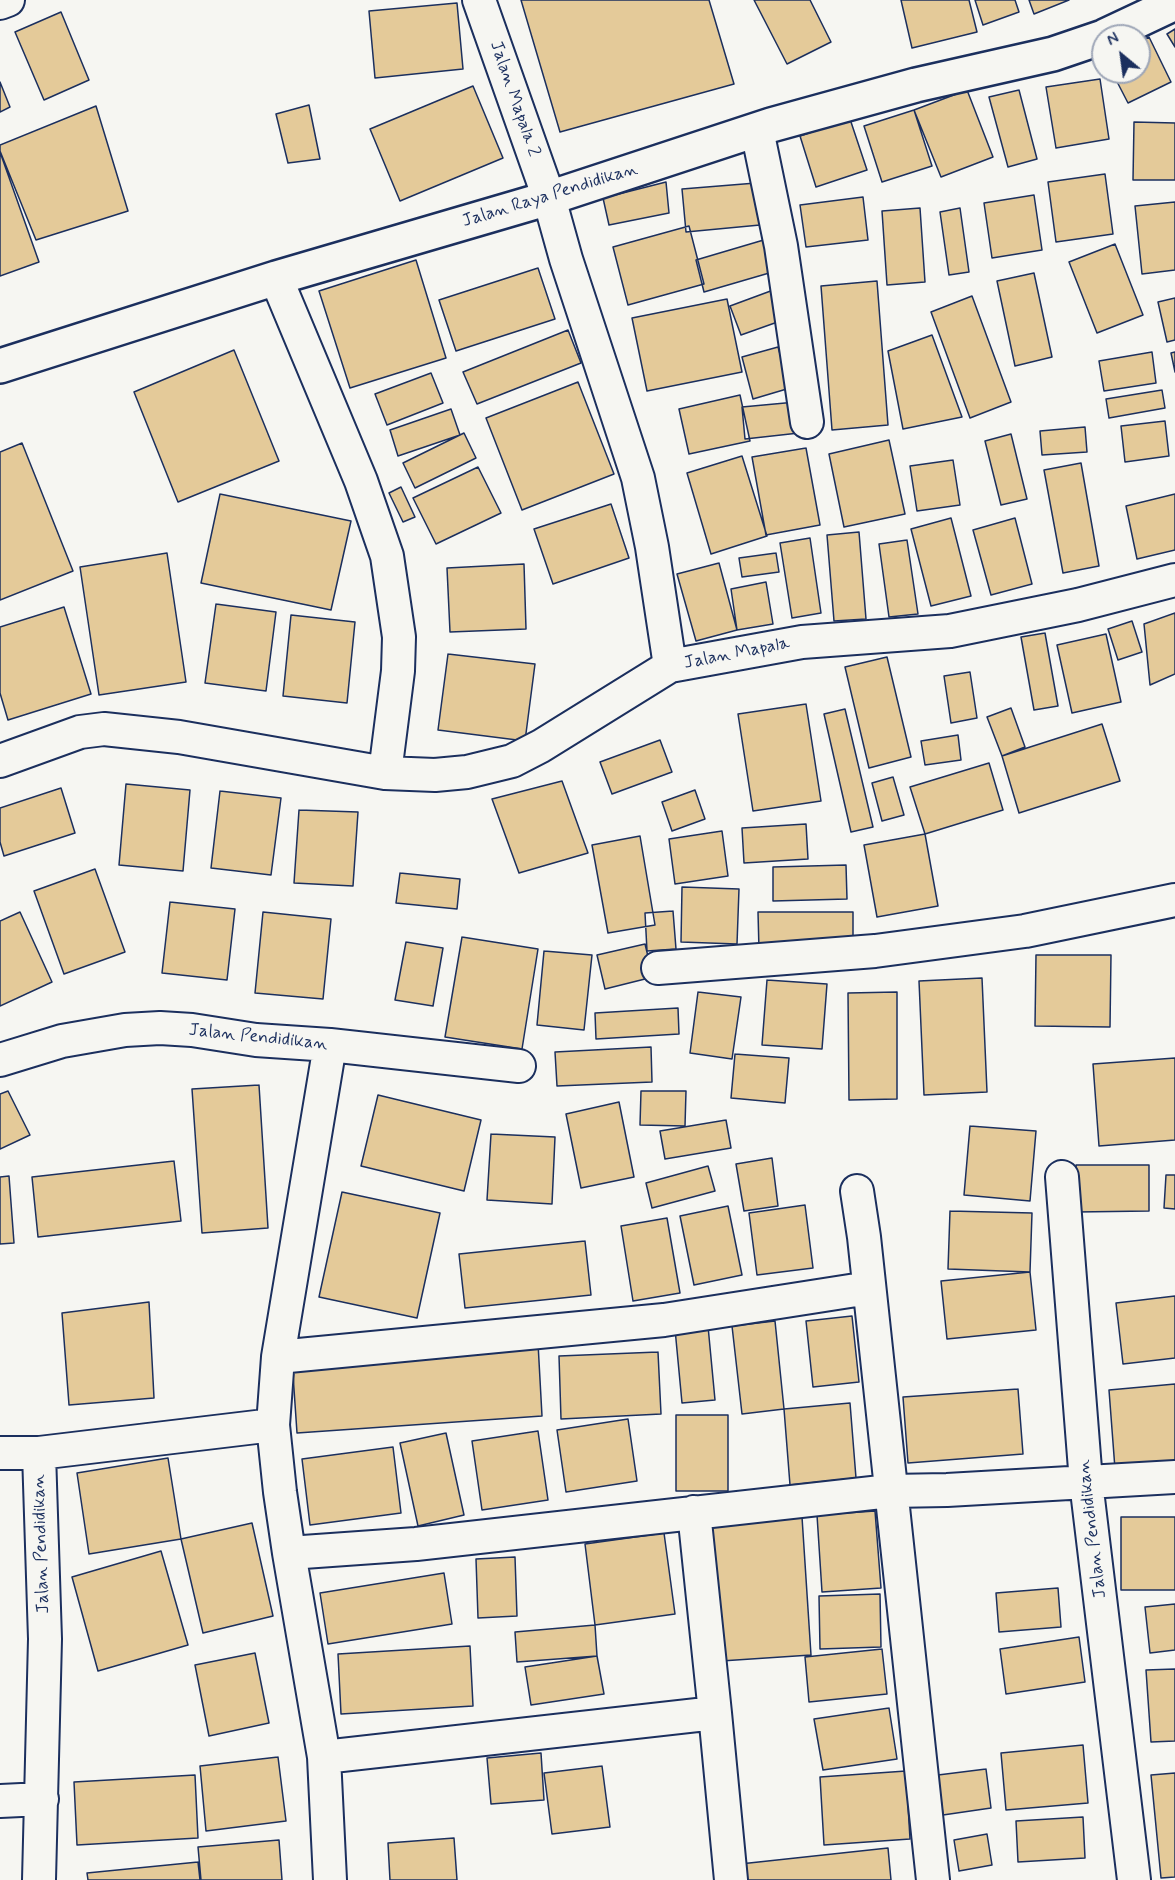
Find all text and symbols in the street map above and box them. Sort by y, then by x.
north arrow [1091,24,1151,84]
text: N [1103,28,1123,51]
street label: Jalan Mapala 2 [484,38,544,160]
street label: Jalan Raya Pendidikan [460,159,640,233]
street label: Jalan Mapala [682,633,792,675]
street label: Jalan Pendidikan [188,1020,328,1056]
street label: Jalan Pendidikan [1074,1458,1112,1600]
street label: Jalan Pendidikan [29,1474,55,1614]

